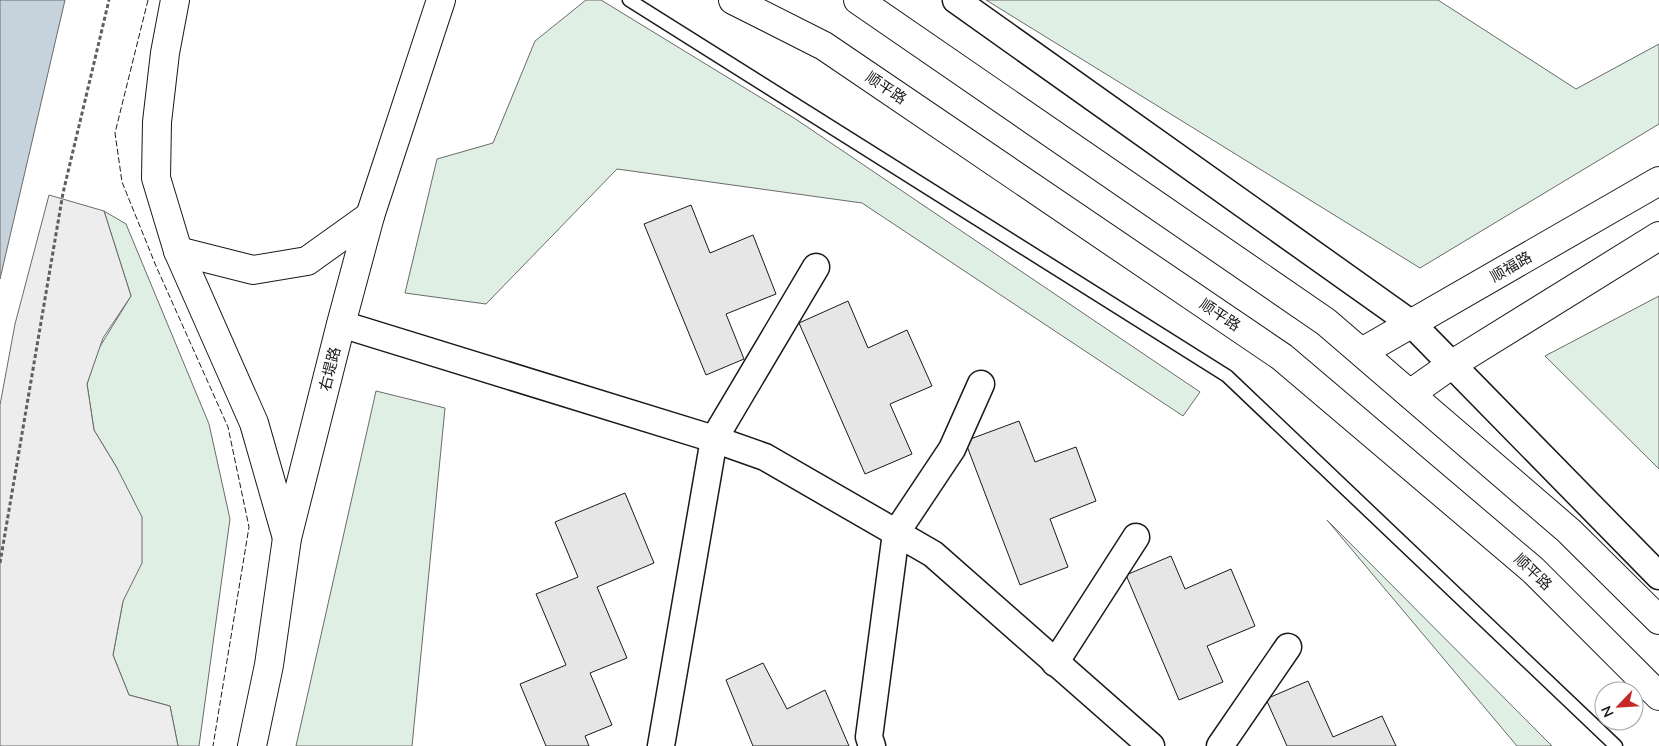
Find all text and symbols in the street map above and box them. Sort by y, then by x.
street label: 顺平路 [862,67,910,108]
street label: 顺福路 [1487,247,1535,286]
street label: 顺平路 [1196,294,1244,335]
street label: 右堤路 [315,345,344,393]
street label: 顺平路 [1510,549,1556,594]
north arrow [1594,681,1644,731]
text: N [1597,703,1618,720]

